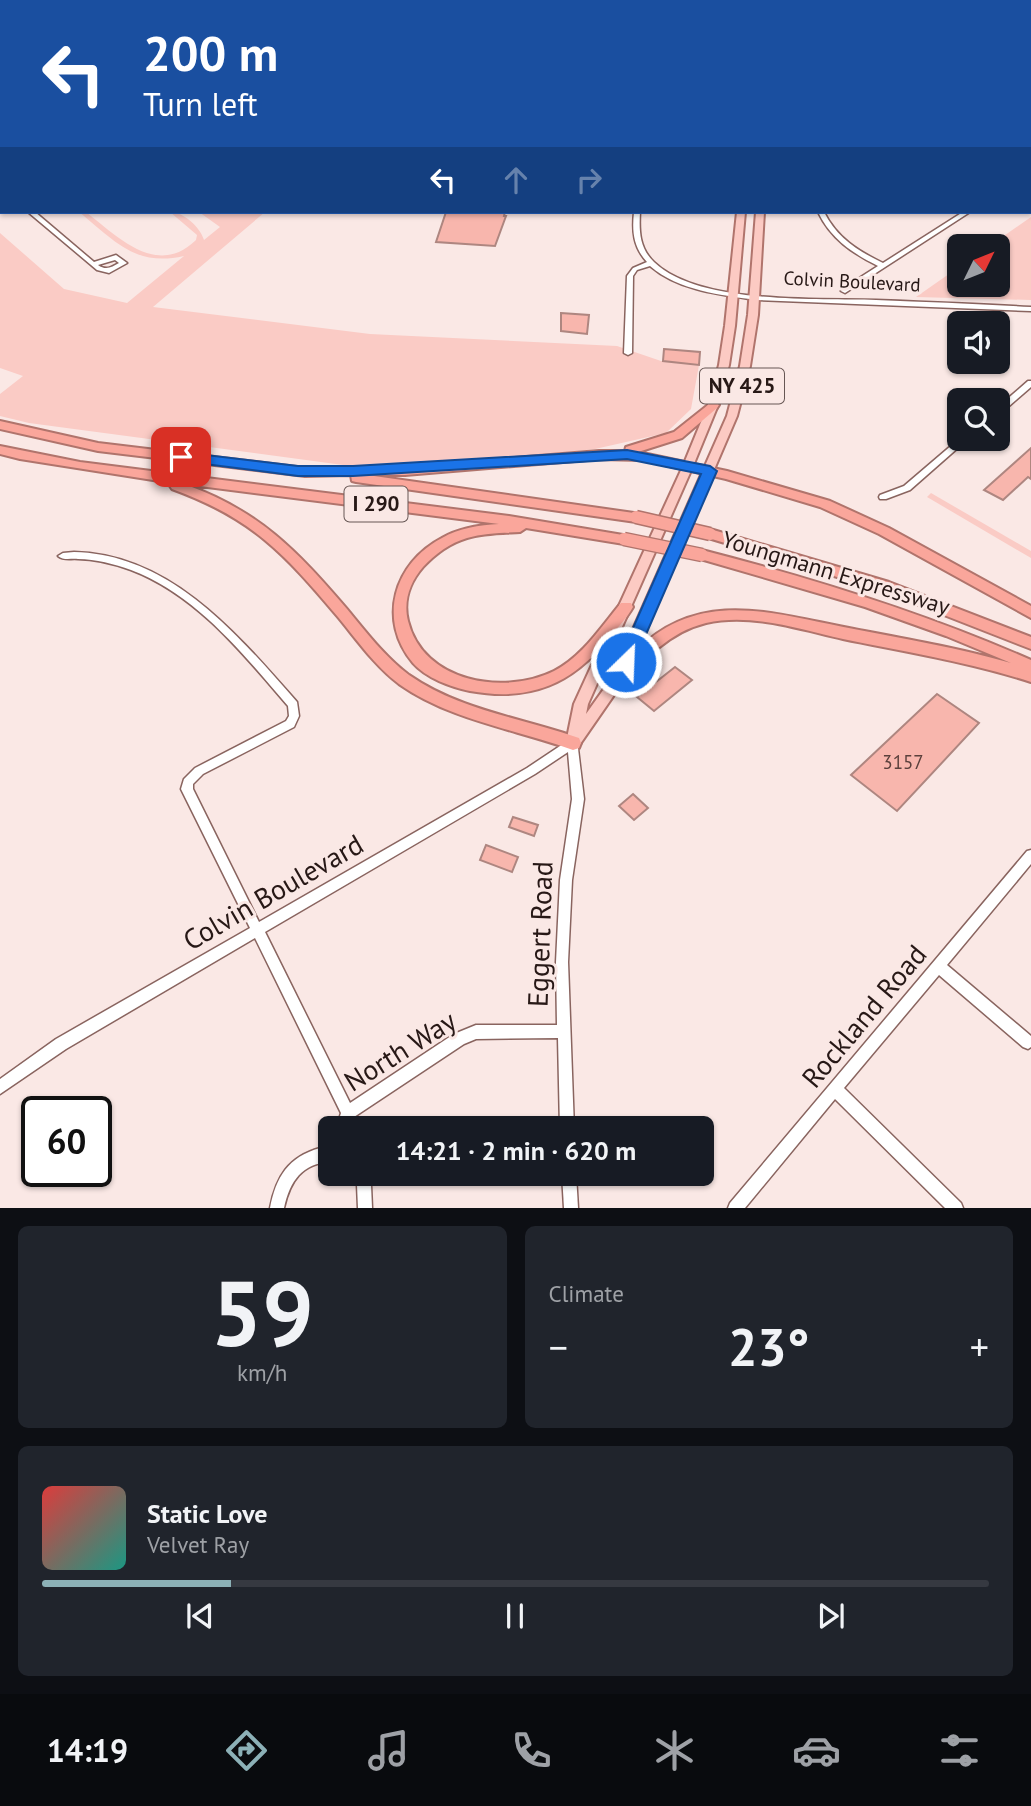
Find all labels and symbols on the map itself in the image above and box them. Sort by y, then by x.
north arrow [947,234,1010,298]
street label: Colvin Boulevard [783,265,921,297]
road number: NY 425 [700,368,784,404]
pin [151,427,211,487]
road number: I 290 [344,486,408,522]
street label: Youngmann Expressway [719,524,954,621]
position arrow [589,625,663,699]
house number: 3157 [882,750,924,774]
street label: Colvin Boulevard [176,825,370,958]
street label: Eggert Road [518,860,561,1008]
street label: Rockland Road [793,937,934,1095]
street label: North Way [337,1002,463,1099]
speed limit sign: 60 [21,1096,112,1187]

